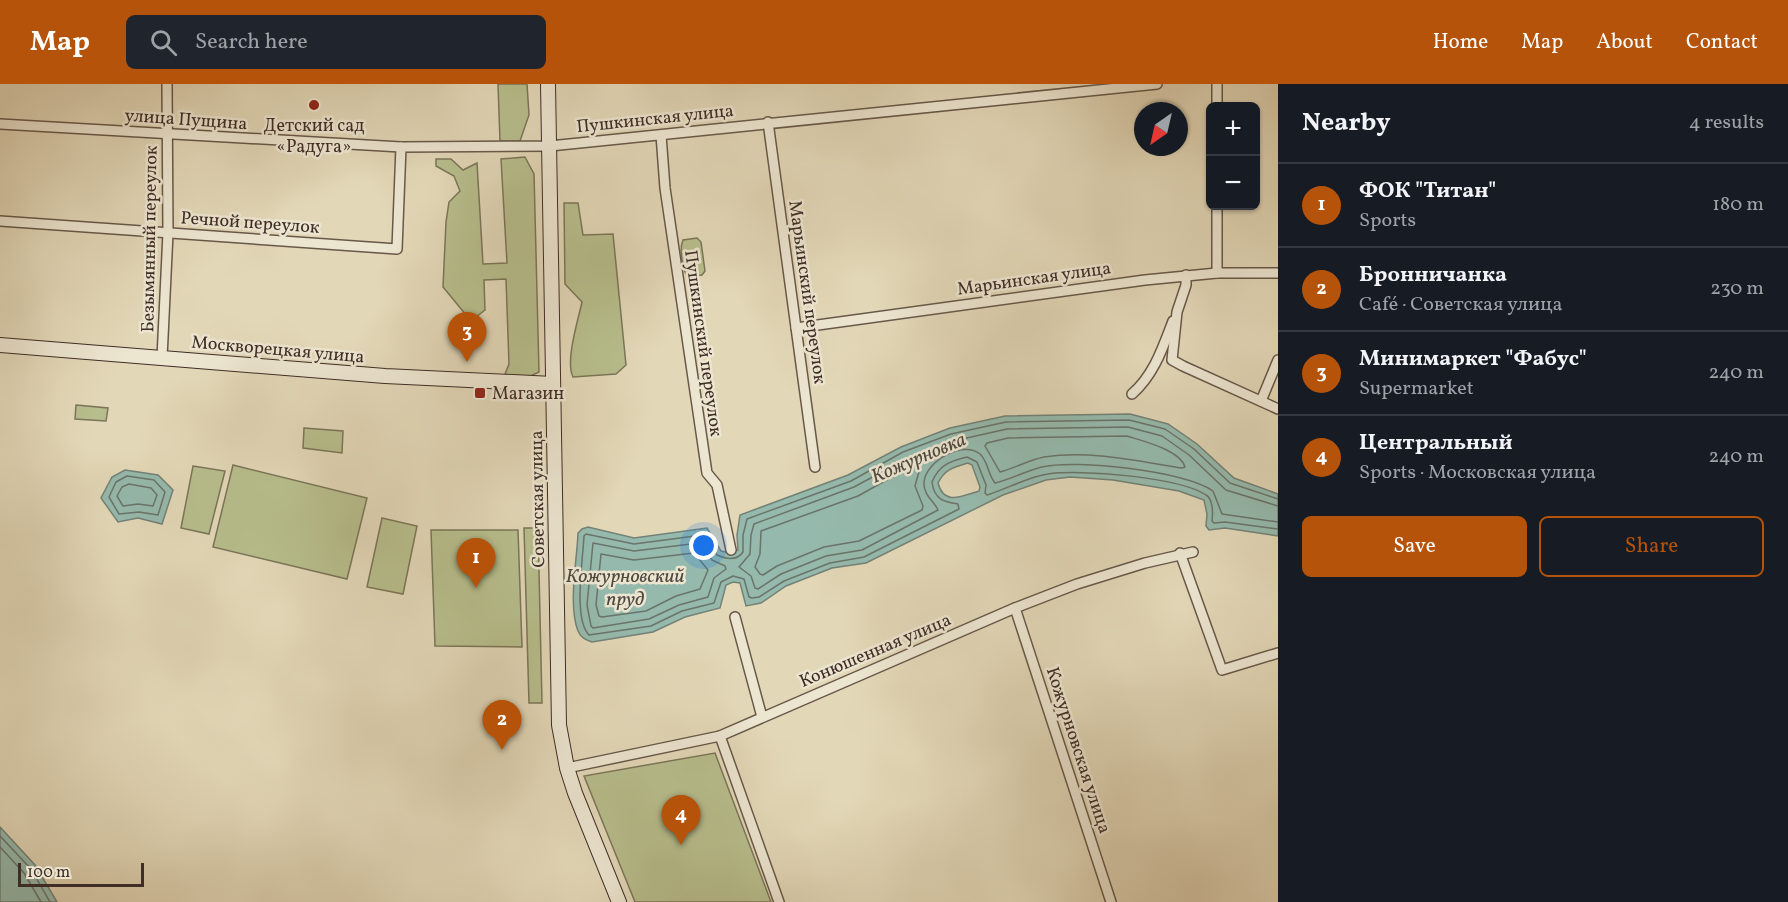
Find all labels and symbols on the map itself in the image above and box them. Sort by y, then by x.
marker: Детский сад «Радуга» [307,98,321,112]
street label: Пушкинская улица [575,99,735,140]
north arrow [1134,102,1188,156]
street label: улица Пущина [124,104,248,137]
place label: Детский сад «Радуга» [264,114,364,160]
street label: Безымянный переулок [136,145,165,333]
street label: Марьинский переулок [781,199,832,386]
street label: Речной переулок [180,206,321,241]
street label: Пушкинский переулок [677,248,728,438]
street label: Марьинская улица [956,256,1113,303]
pin: 3 [448,312,486,362]
street label: Москворецкая улица [190,330,365,371]
place label: Магазин [492,382,564,407]
marker: Магазин [473,386,487,400]
water label: Кожурновка [867,426,971,491]
street label: Советская улица [525,430,552,568]
your location [689,531,718,560]
pin: 1 [456,538,496,588]
water label: Кожурновский пруд [565,563,685,614]
street label: Конюшенная улица [796,608,955,695]
street label: Кожурновская улица [1039,664,1116,837]
pin: 2 [482,700,522,750]
pin: 4 [662,796,700,845]
scale bar [18,860,144,888]

